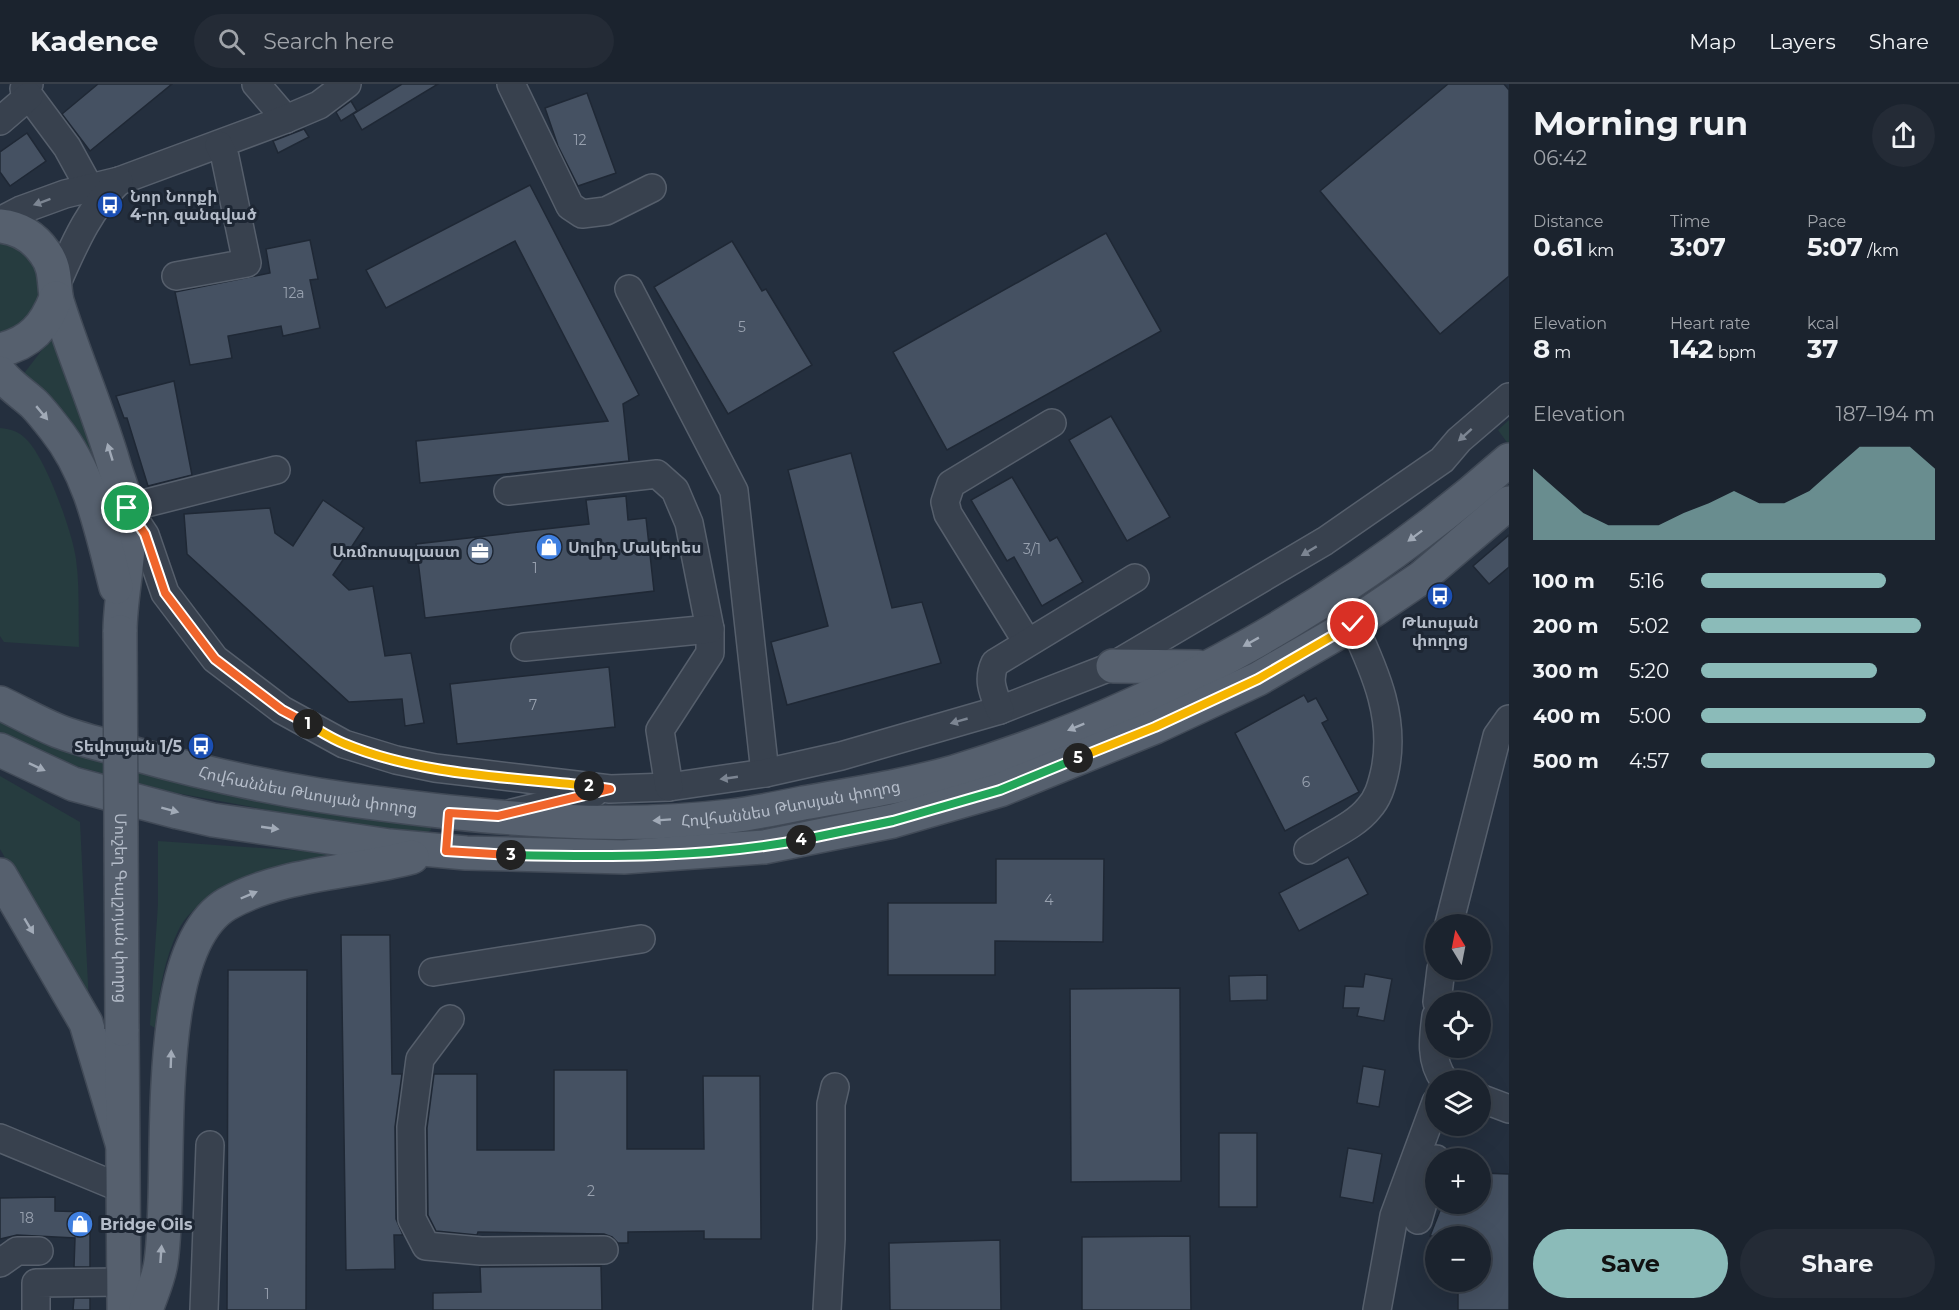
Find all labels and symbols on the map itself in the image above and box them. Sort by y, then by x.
house number: 12 [573,131,587,149]
place label: Նոր Նորքի 4-րդ զանգված [130,187,257,224]
bus stop icon: Նոր Նորքի 4-րդ զանգված [95,190,125,220]
one-way arrow [33,198,51,208]
house number: 12a [283,284,305,302]
house number: 5 [738,318,746,336]
one-way arrow [35,405,48,421]
one-way arrow [1458,428,1473,441]
one-way arrow [105,443,114,461]
pin [101,482,152,533]
one-way arrow [1407,530,1423,542]
shop icon: Սոլիդ Մակերես [534,532,564,562]
office icon: Առմռոսպլաստ [465,536,495,566]
place label: Սոլիդ Մակերես [568,538,702,557]
house number: 3/1 [1023,540,1041,558]
place label: Առմռոսպլաստ [332,542,460,561]
one-way arrow [1301,545,1317,556]
house number: 1 [532,559,538,577]
bus stop icon: Թևոսյան փողոց [1425,581,1455,611]
pin [1327,598,1378,649]
place label: Թևոսյան փողոց [1401,613,1479,650]
one-way arrow [1242,637,1259,647]
house number: 7 [529,696,537,714]
pin: 1 [293,709,323,739]
one-way arrow [950,717,968,727]
one-way arrow [1066,722,1084,732]
bus stop icon: Տեվոսյան 1/5 [186,731,216,761]
place label: Տեվոսյան 1/5 [74,737,182,756]
pin: 5 [1063,743,1093,773]
one-way arrow [28,762,46,772]
street label: Հովհաննես Թևոսյան փողոց [197,762,419,818]
pin: 2 [574,771,604,801]
one-way arrow [720,773,739,782]
house number: 6 [1302,773,1311,791]
street label: Հովհաննես Թևոսյան փողոց [681,776,902,830]
one-way arrow [161,805,180,815]
street label: Մուշեղ Գալշոյան փողոց [111,813,131,1003]
one-way arrow [653,816,672,825]
one-way arrow [261,824,280,833]
pin: 4 [786,825,816,855]
pin: 3 [496,840,526,870]
one-way arrow [241,890,259,900]
house number: 4 [1044,891,1054,909]
north arrow [1425,914,1491,980]
one-way arrow [24,918,35,934]
one-way arrow [166,1049,175,1068]
house number: 2 [587,1182,595,1200]
house number: 18 [20,1209,34,1227]
shop icon: Bridge Oils [65,1209,95,1239]
place label: Bridge Oils [100,1215,193,1234]
one-way arrow [157,1244,166,1263]
house number: 1 [264,1285,270,1303]

